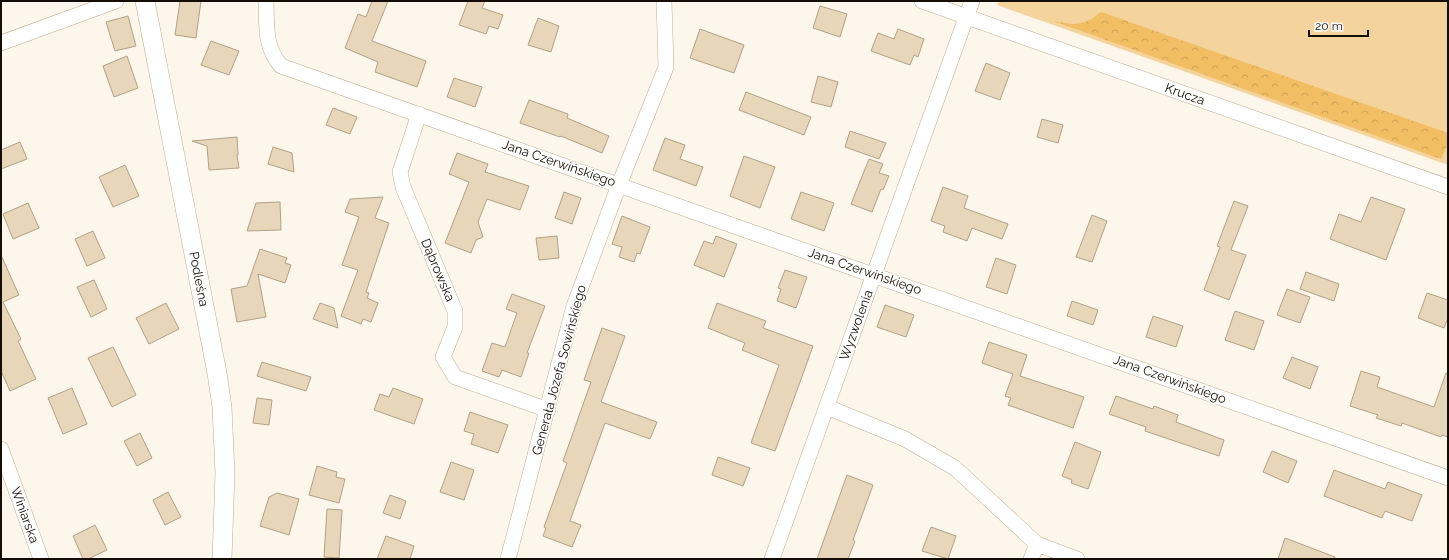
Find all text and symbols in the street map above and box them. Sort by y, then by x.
scale bar [1309,12,1368,38]
text: 20 m [1315,19,1343,33]
street label: Krucza [1163,80,1207,108]
street label: Jana Czerwińskiego [500,137,618,190]
street label: Dąbrowska [418,236,458,304]
street label: Jana Czerwińskiego [806,245,924,298]
street label: Podleśna [186,250,212,308]
street label: Generała Józefa Sowińskiego [529,283,589,457]
street label: Wyzwolenia [836,288,876,362]
street label: Jana Czerwińskiego [1112,352,1229,406]
street label: Winiarska [8,485,42,545]

